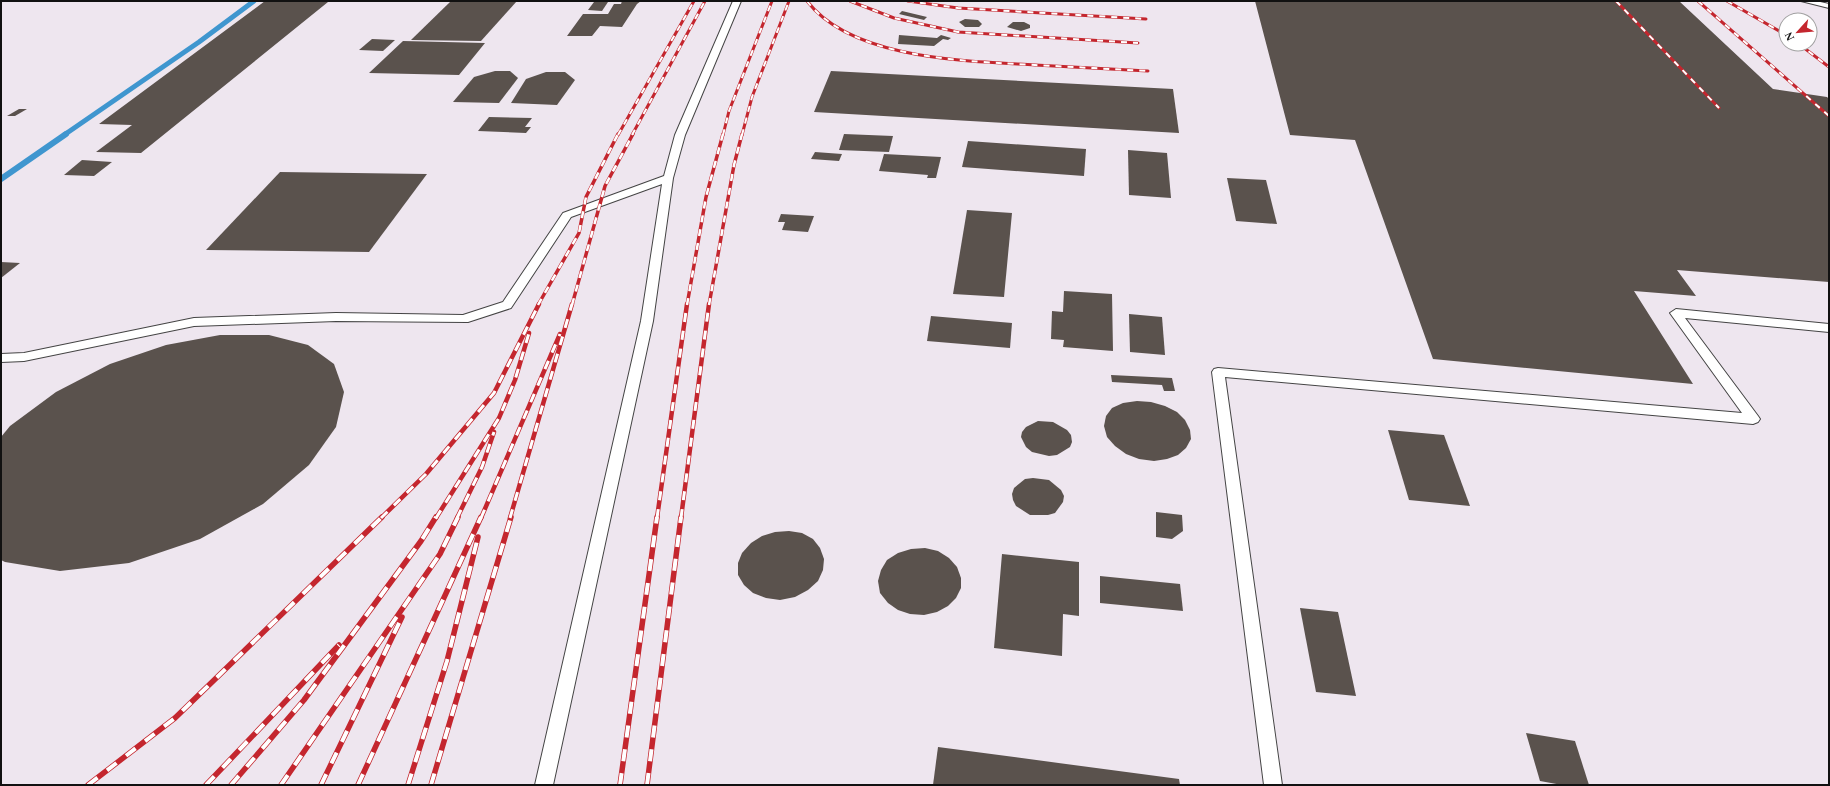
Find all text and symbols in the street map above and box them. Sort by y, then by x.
north arrow [1778,12,1818,52]
text: N [1782,30,1796,43]

